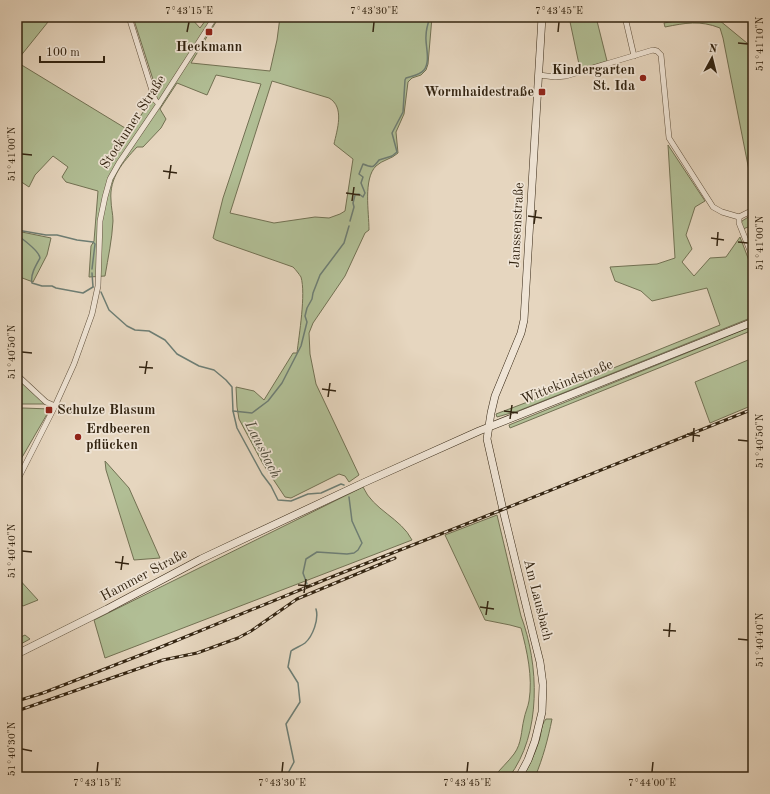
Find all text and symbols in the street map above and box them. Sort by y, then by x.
text: 7°43'15"E [165,6,213,16]
text: 7°43'30"E [350,6,398,16]
text: 7°43'45"E [535,6,583,16]
text: 51°41'10"N [755,16,765,71]
marker: Heckmann [204,27,214,37]
scale bar [40,38,104,64]
north arrow [692,38,732,78]
place label: Heckmann [176,40,242,54]
text: N [708,44,718,56]
text: 100 m [46,47,80,59]
place label: Kindergarten St. Ida [552,63,635,93]
street label: Stockumer Straße [98,73,168,171]
marker: Kindergarten St. Ida [638,73,648,83]
place label: Wormhaidestraße [424,85,534,99]
marker: Wormhaidestraße [537,87,547,97]
text: 51°41'00"N [7,126,17,181]
street label: Janssenstraße [508,182,526,268]
text: 51°41'00"N [755,215,765,270]
text: 51°40'50"N [7,324,17,379]
street label: Wittekindstraße [519,357,615,407]
place label: Schulze Blasum [57,403,155,417]
marker: Schulze Blasum [44,405,54,415]
text: 51°40'50"N [755,413,765,468]
water label: Lausbach [241,418,283,481]
place label: Erdbeeren pflücken [86,422,151,452]
marker: Erdbeeren pflücken [73,432,83,442]
text: 51°40'40"N [7,523,17,578]
street label: Hammer Straße [98,546,190,604]
street label: Am Lausbach [521,558,555,643]
text: 51°40'40"N [755,612,765,667]
text: 51°40'30"N [7,721,17,776]
text: 7°43'15"E [73,778,121,788]
text: 7°43'30"E [258,778,306,788]
text: 7°43'45"E [443,778,491,788]
text: 7°44'00"E [628,778,676,788]

